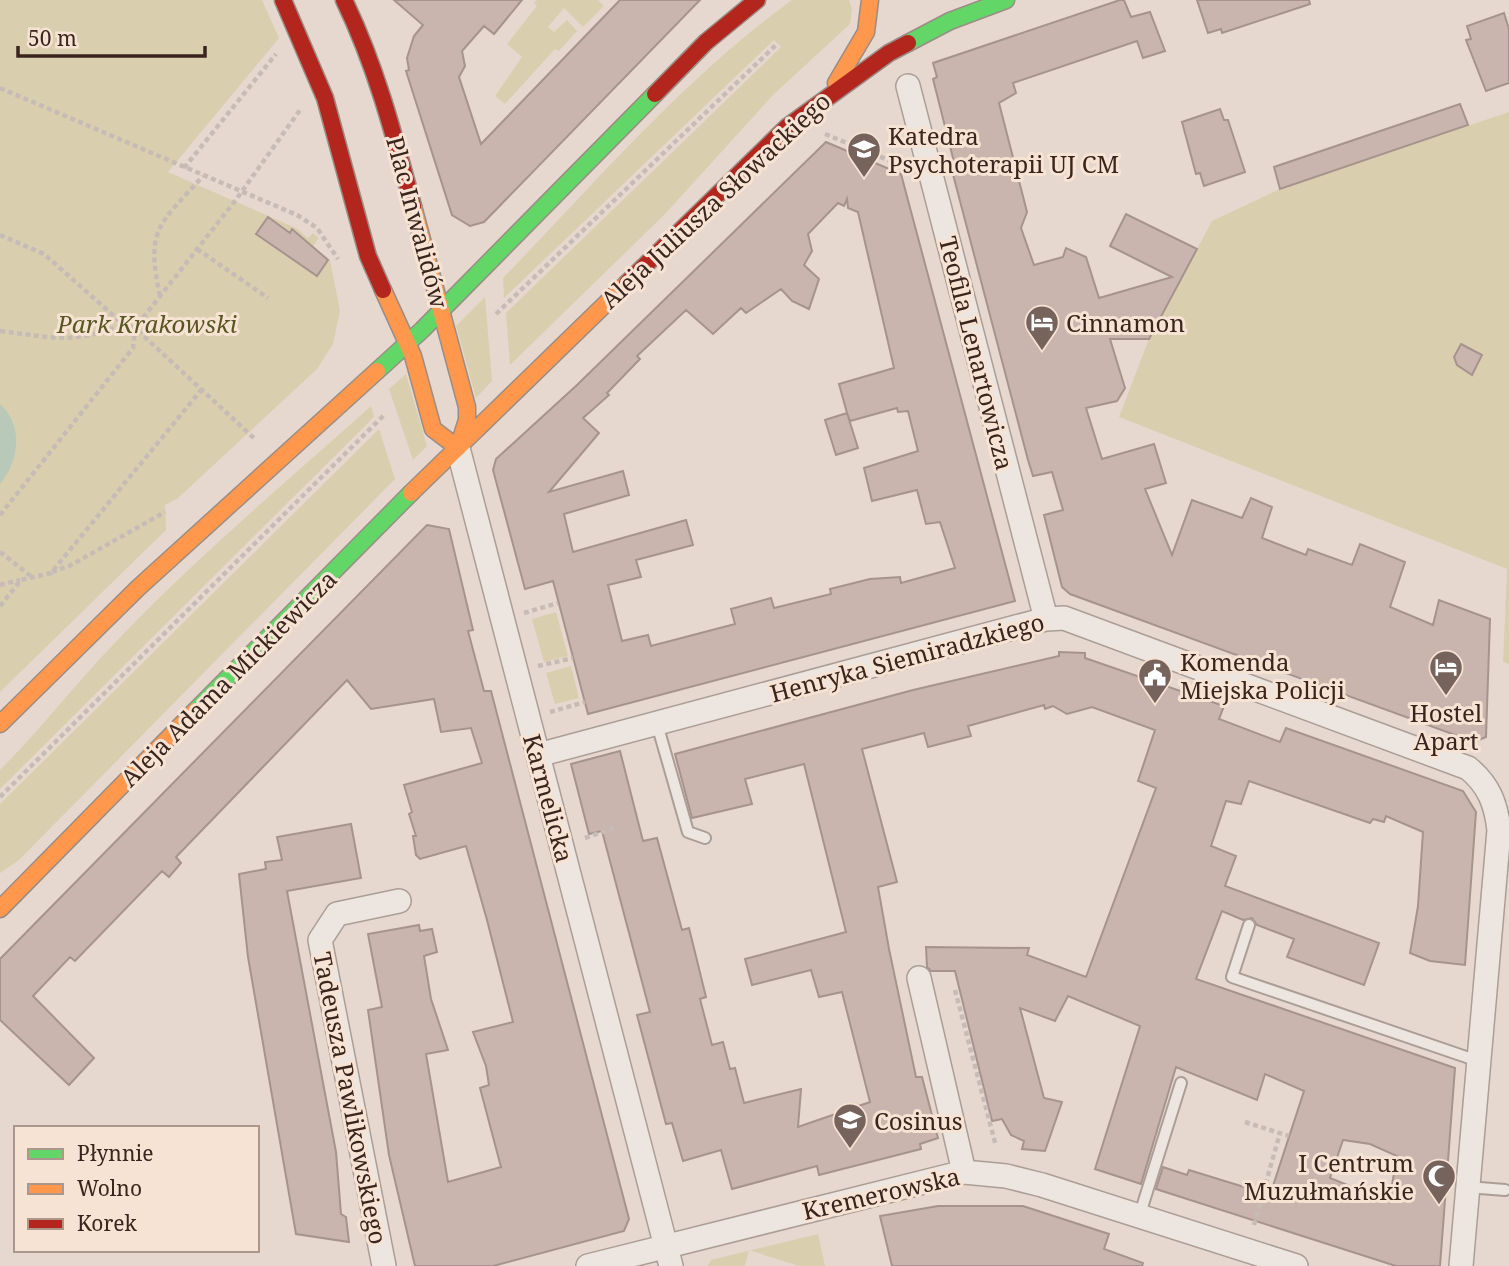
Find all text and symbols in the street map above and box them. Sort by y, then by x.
scale bar [18,14,205,58]
text: 50 m [28,24,77,52]
street label: Aleja Juliusza Słowackiego [593,85,837,315]
place label: Katedra Psychoterapii UJ CM [888,119,1119,180]
school or university icon: Katedra Psychoterapii UJ CM [845,130,883,179]
street label: Plac Inwalidów [379,133,457,312]
street label: Teofila Lenartowicza [932,233,1022,473]
hotel icon: Cinnamon [1023,303,1061,352]
place label: Cinnamon [1066,306,1185,339]
park label: Park Krakowski [56,307,237,340]
street label: Aleja Adama Mickiewicza [112,562,344,794]
street label: Henryka Siemiradzkiego [766,604,1048,710]
place label: Komenda Miejska Policji [1180,645,1345,706]
hotel icon: Hostel Apart [1427,648,1465,697]
public building icon: Komenda Miejska Policji [1136,656,1174,705]
place label: Hostel Apart [1410,696,1483,757]
street label: Karmelicka [516,730,582,866]
street label: Tadeusza Pawlikowskiego [306,949,396,1247]
school or university icon: Cosinus [831,1101,869,1150]
place label: Cosinus [874,1104,963,1137]
legend [14,1126,259,1252]
text: Płynnie [77,1139,153,1167]
place label: I Centrum Muzułmańskie [1244,1146,1414,1207]
mosque icon: I Centrum Muzułmańskie [1420,1157,1458,1206]
street label: Kremerowska [799,1159,963,1227]
text: Wolno [77,1174,142,1202]
text: Korek [77,1209,138,1237]

